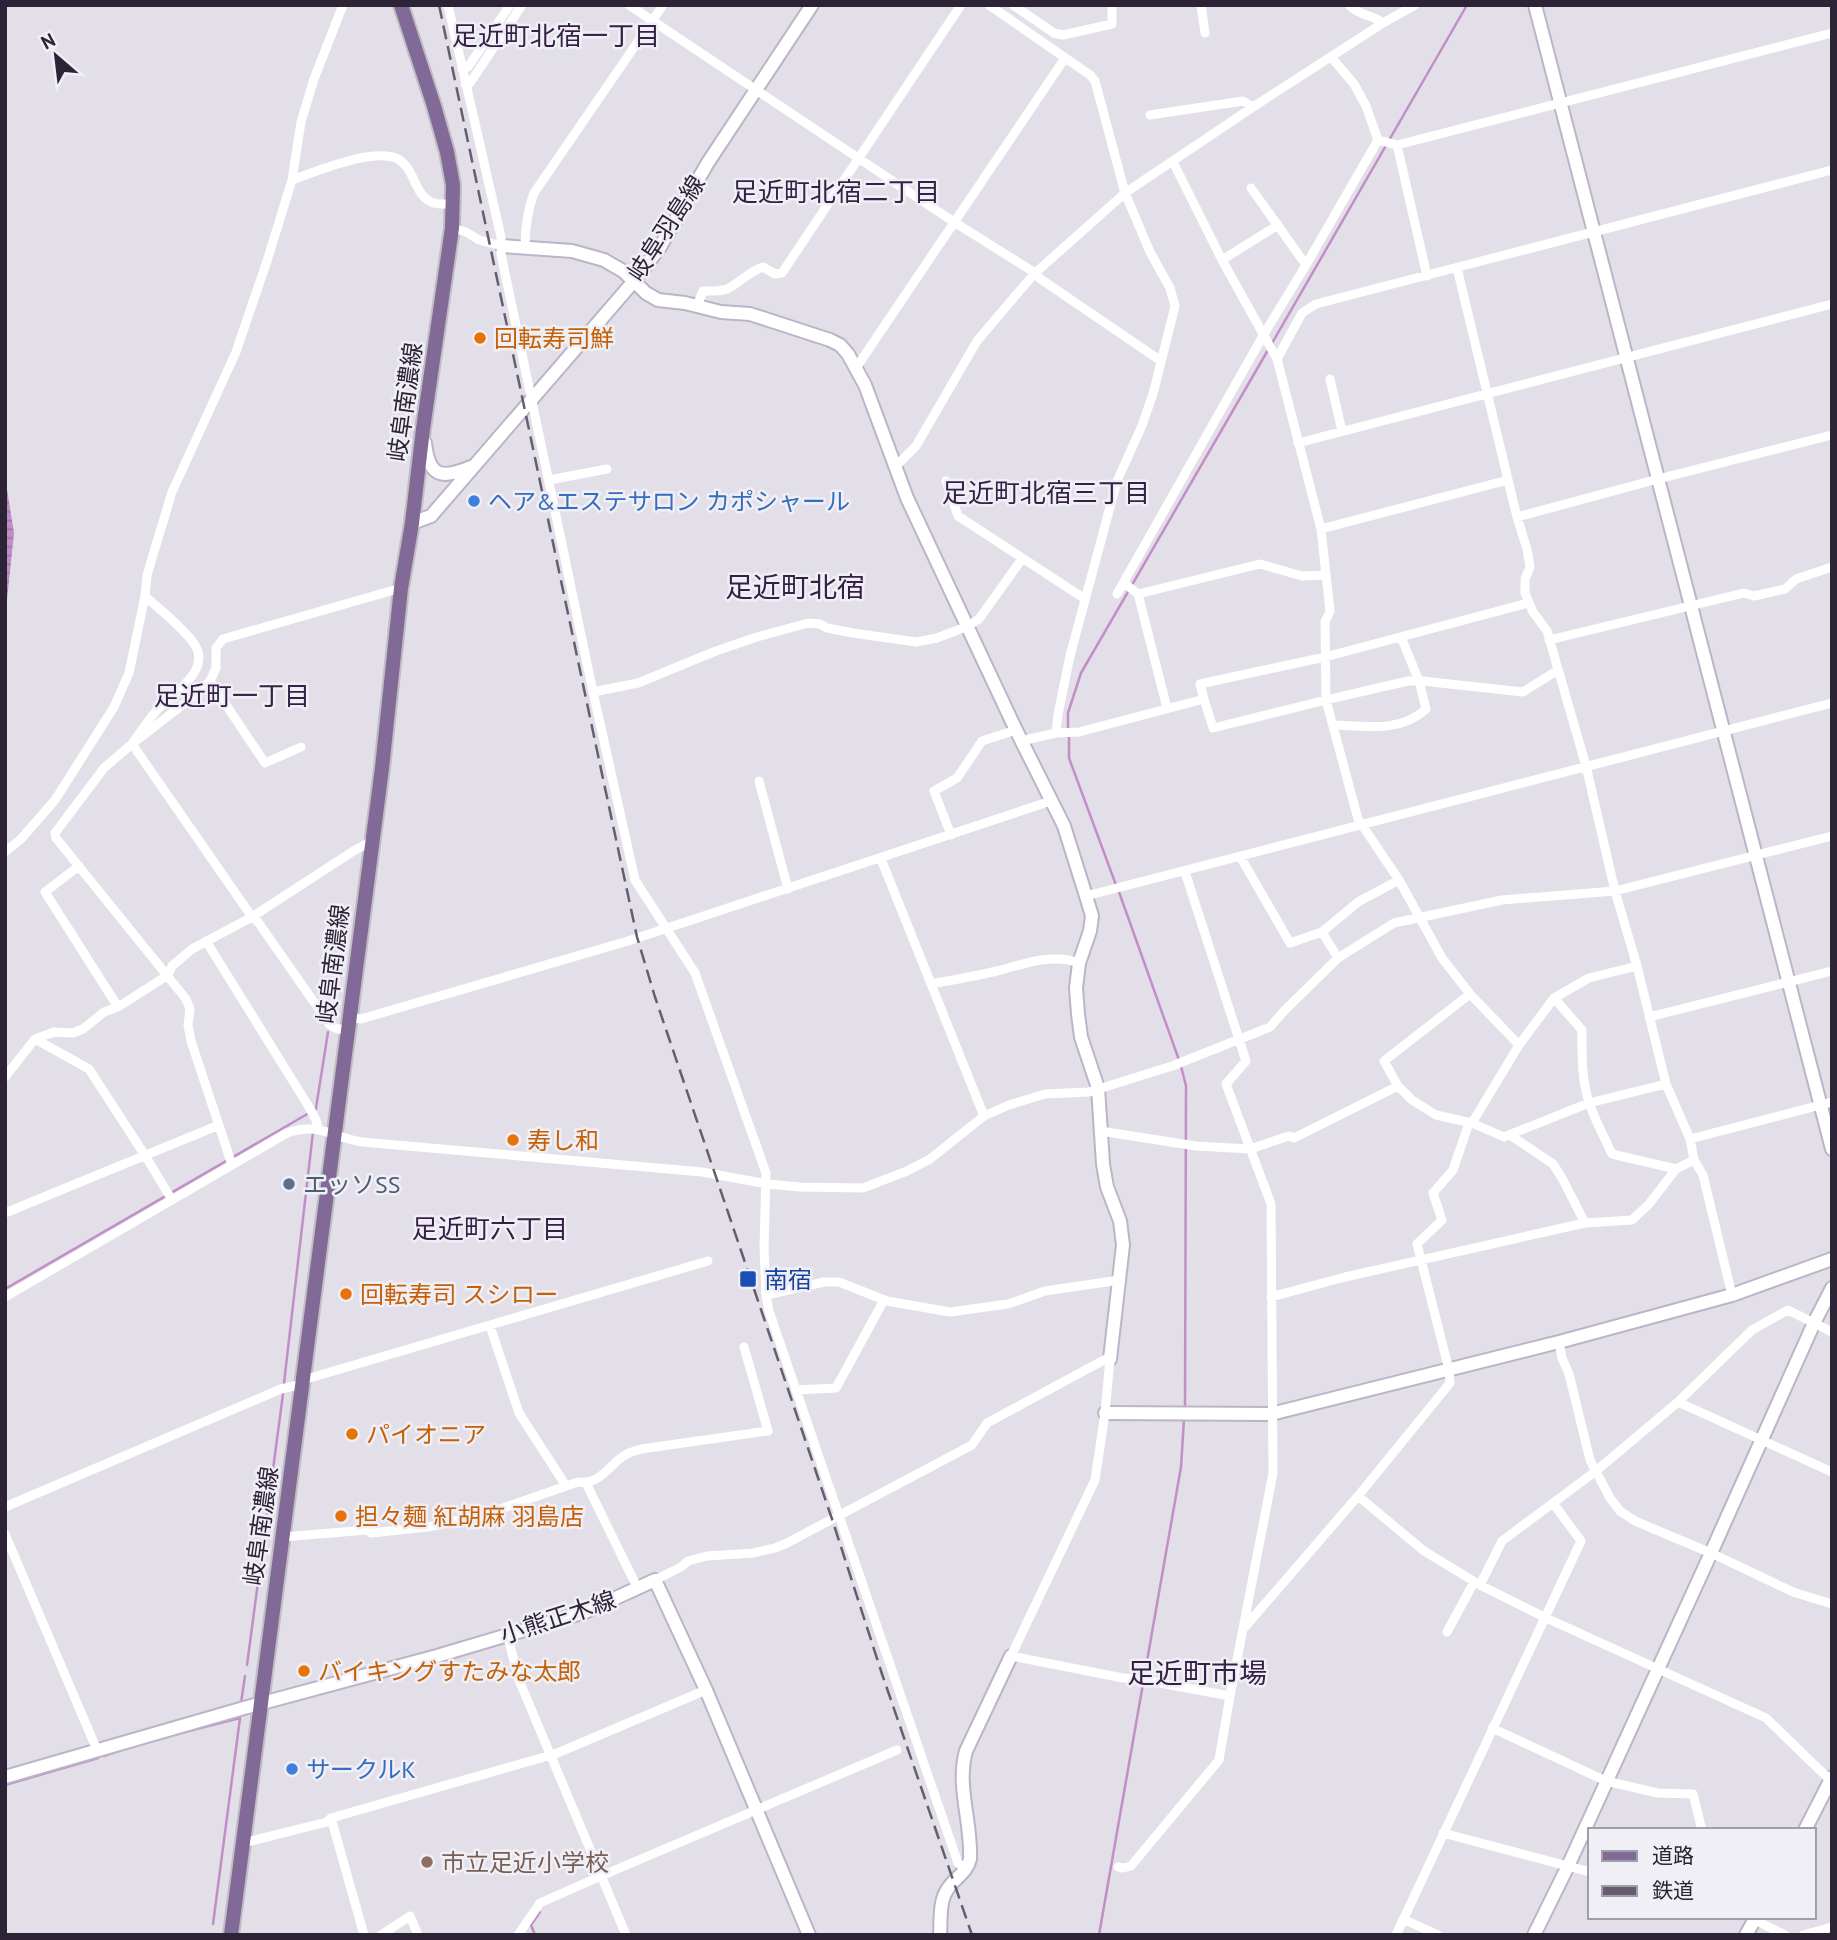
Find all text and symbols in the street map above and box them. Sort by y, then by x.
district label: 足近町北宿一丁目 [452,19,660,52]
north arrow [21,21,91,91]
text: N [37,27,59,55]
street label: 岐阜羽島線 [620,169,712,287]
district label: 足近町北宿二丁目 [732,175,940,208]
place label: 回転寿司鮮 [494,323,614,354]
marker: 回転寿司鮮 [472,330,488,346]
street label: 岐阜南濃線 [381,340,429,464]
district label: 足近町北宿三丁目 [942,476,1150,509]
place label: ヘア&エステサロン カポシャール [488,486,850,517]
marker: ヘア&エステサロン カポシャール [466,493,482,509]
district label: 足近町北宿 [725,568,865,605]
district label: 足近町一丁目 [154,679,310,712]
street label: 岐阜南濃線 [310,903,356,1025]
place label: 寿し和 [527,1125,599,1156]
marker: 寿し和 [505,1132,521,1148]
place label: エッソSS [303,1169,401,1200]
marker: エッソSS [281,1176,297,1192]
district label: 足近町六丁目 [412,1212,568,1245]
place label: 南宿 [764,1264,812,1295]
marker: 南宿 [738,1269,758,1289]
place label: 回転寿司 スシロー [360,1279,558,1310]
marker: 回転寿司 スシロー [338,1286,354,1302]
place label: パイオニア [366,1419,486,1450]
marker: パイオニア [344,1426,360,1442]
street label: 岐阜南濃線 [237,1464,285,1588]
place label: 担々麺 紅胡麻 羽島店 [355,1501,584,1532]
marker: 担々麺 紅胡麻 羽島店 [333,1508,349,1524]
street label: 小熊正木線 [496,1584,620,1650]
district label: 足近町市場 [1127,1654,1267,1691]
place label: バイキングすたみな太郎 [318,1656,581,1687]
marker: バイキングすたみな太郎 [296,1663,312,1679]
place label: サークルK [306,1754,416,1785]
marker: サークルK [284,1761,300,1777]
legend [1588,1828,1816,1919]
text: 道路 [1652,1842,1694,1869]
place label: 市立足近小学校 [441,1847,609,1878]
marker: 市立足近小学校 [419,1854,435,1870]
text: 鉄道 [1652,1877,1694,1904]

